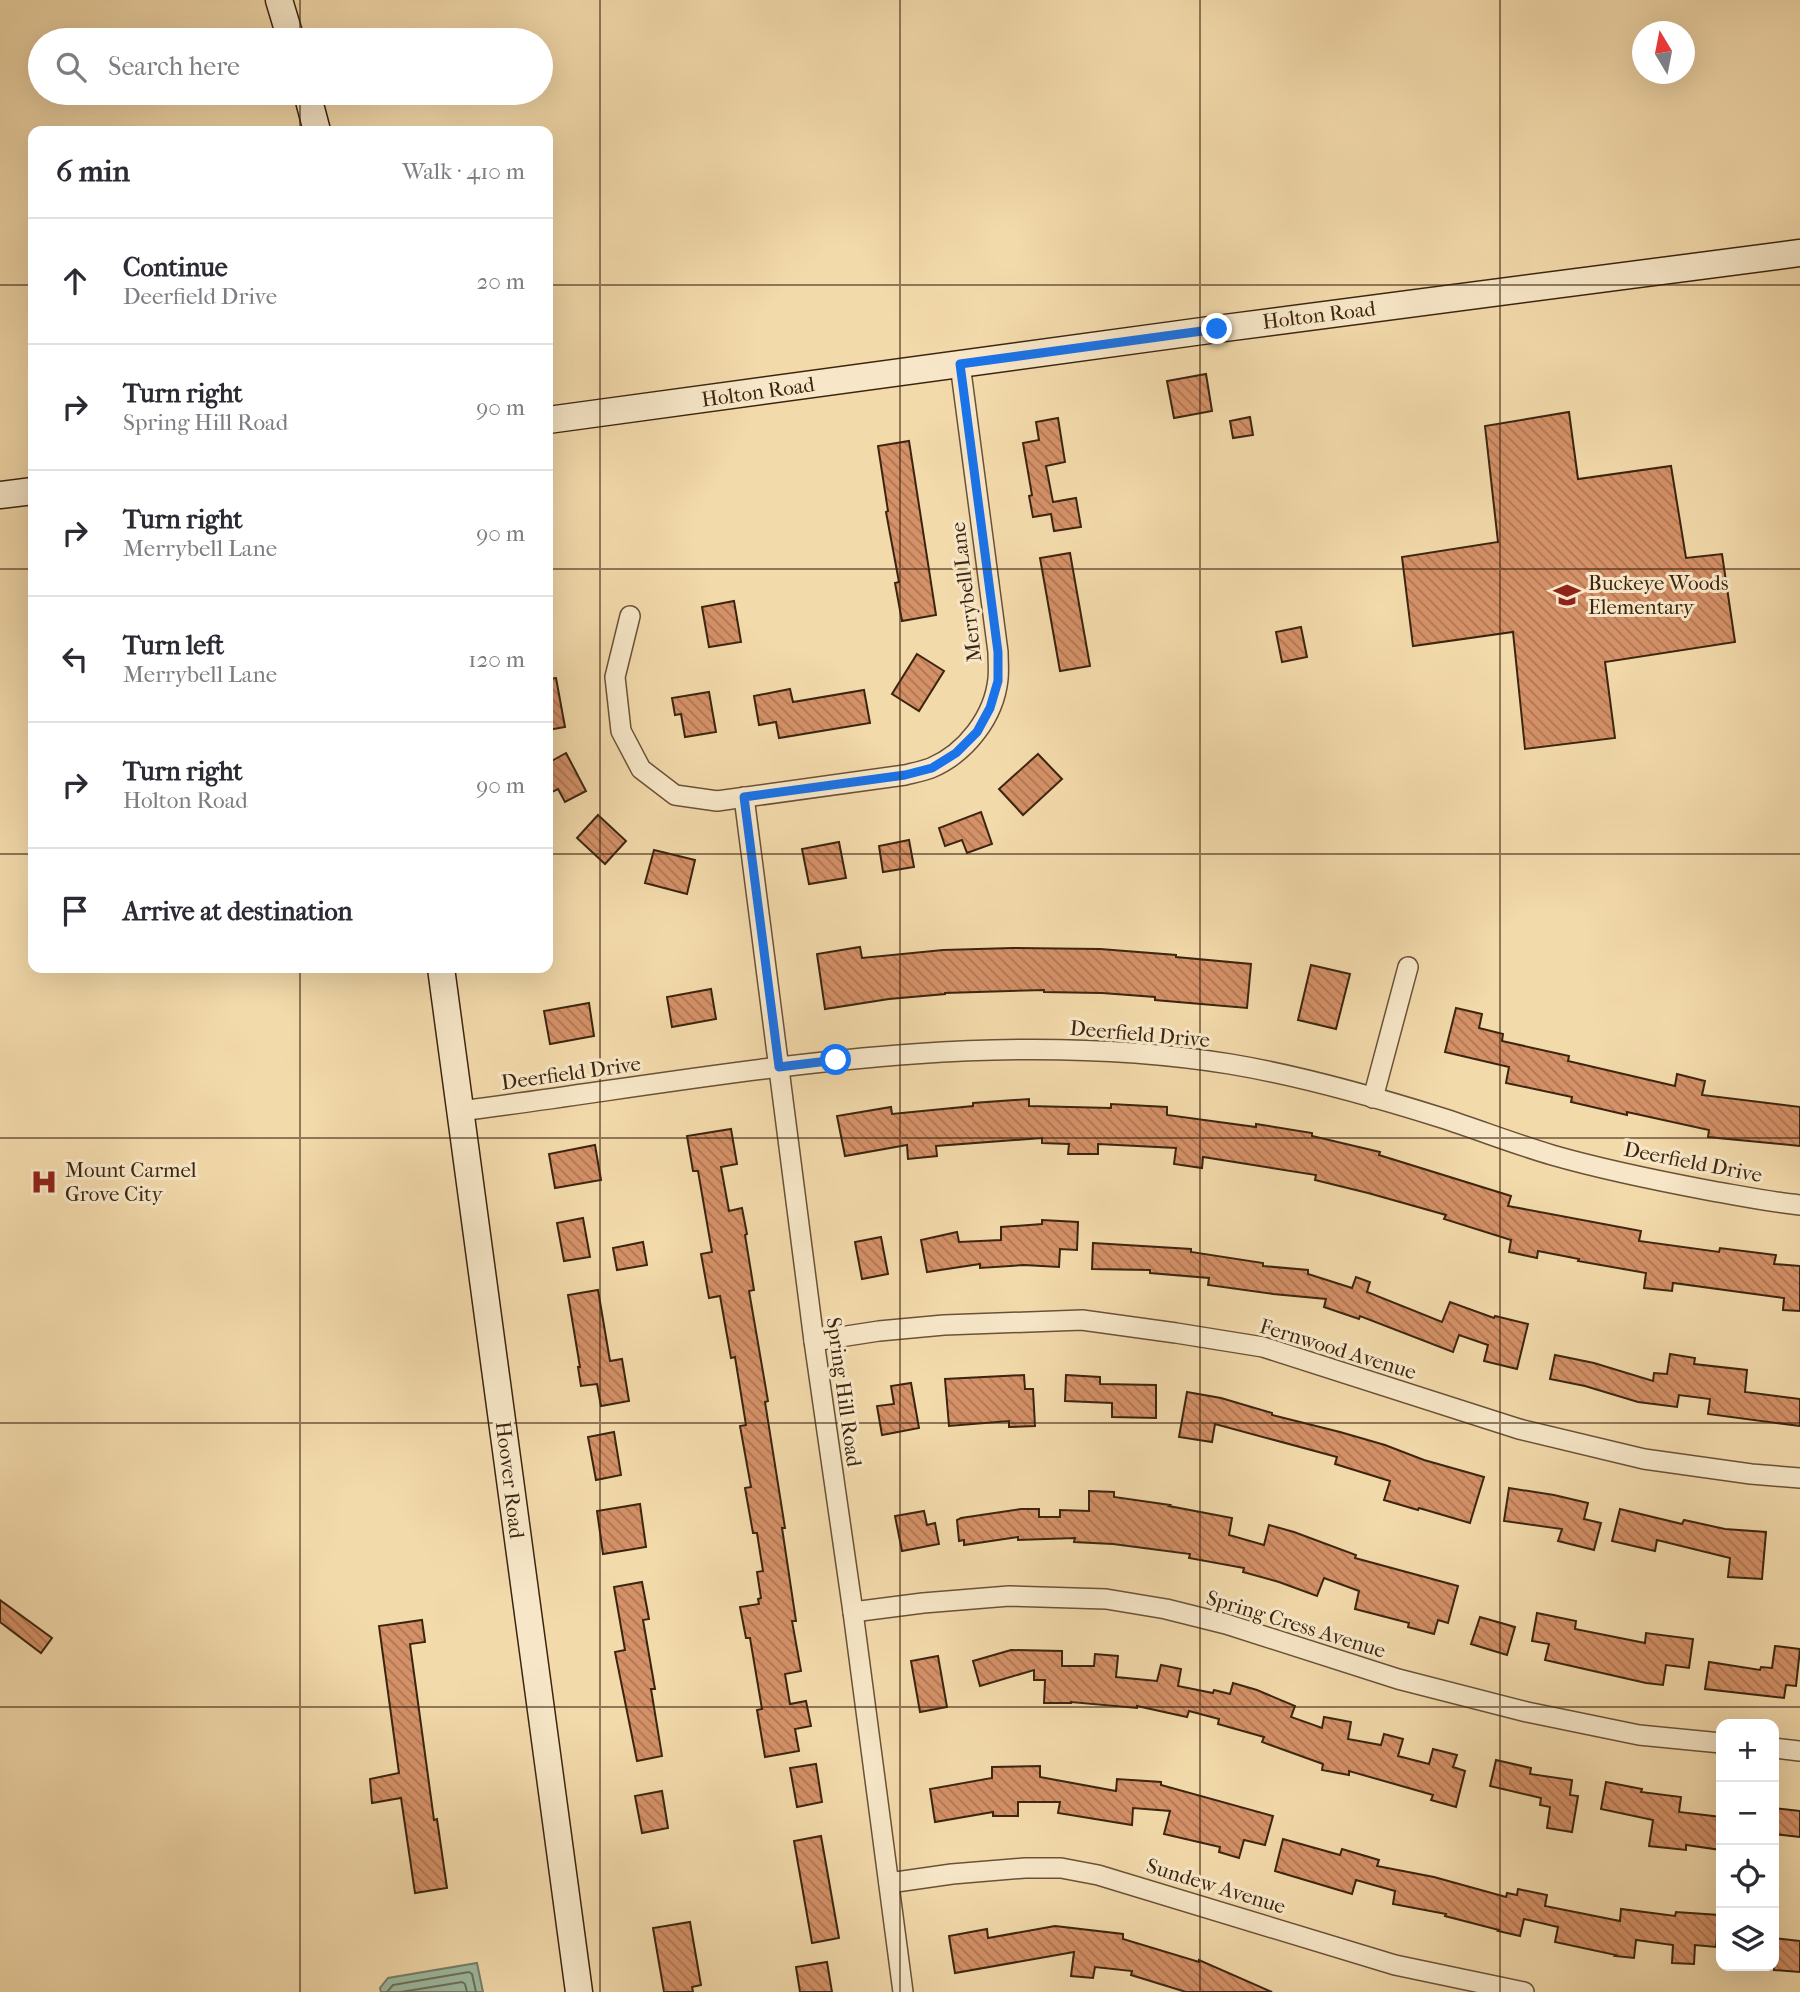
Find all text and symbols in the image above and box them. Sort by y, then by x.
north arrow [1632,21,1695,84]
search box [28,28,553,105]
icon: search [52,48,90,86]
text: Search here [108,51,240,82]
text: 6 min [56,154,130,189]
text: Walk · 410 m [402,158,525,185]
text: Continue [123,252,228,283]
icon: ahead [56,262,94,300]
text: 20 m [476,268,525,295]
text: Deerfield Drive [123,283,277,310]
street label: Holton Road [1261,296,1378,334]
route end [1201,313,1232,344]
street label: Holton Road [700,372,817,412]
text: Turn right [123,378,243,409]
icon: right [56,388,94,426]
text: 90 m [476,394,525,421]
text: Spring Hill Road [123,409,288,436]
text: Turn right [123,504,243,535]
icon: right [56,514,94,552]
text: 90 m [476,520,525,547]
street label: Merrybell Lane [946,521,986,663]
text: Merrybell Lane [123,535,277,562]
place label: Buckeye Woods Elementary [1588,571,1729,619]
school or university icon: Buckeye Woods Elementary [1552,580,1582,610]
text: Turn left [123,630,224,661]
icon: left [56,640,94,678]
text: 120 m [468,646,525,673]
text: Merrybell Lane [123,661,277,688]
text: Turn right [123,756,243,787]
icon: right [56,766,94,804]
text: 90 m [476,772,525,799]
text: Holton Road [123,787,248,814]
icon: arrive [56,892,94,930]
text: Arrive at destination [123,896,353,927]
street label: Deerfield Drive [1069,1016,1211,1052]
route start [820,1044,851,1075]
street label: Deerfield Drive [500,1051,642,1095]
street label: Deerfield Drive [1622,1137,1764,1187]
place label: Mount Carmel Grove City [65,1158,197,1206]
hospital icon: Mount Carmel Grove City [29,1167,59,1197]
street label: Fernwood Avenue [1257,1314,1419,1384]
street label: Spring Hill Road [822,1316,866,1469]
street label: Hoover Road [491,1420,529,1541]
street label: Spring Cress Avenue [1203,1585,1389,1663]
map controls [1716,1719,1779,1971]
button: + [1716,1719,1779,1782]
button: − [1716,1782,1779,1845]
button: locate [1716,1845,1779,1908]
street label: Sundew Avenue [1143,1853,1289,1919]
button: layers [1716,1908,1779,1971]

